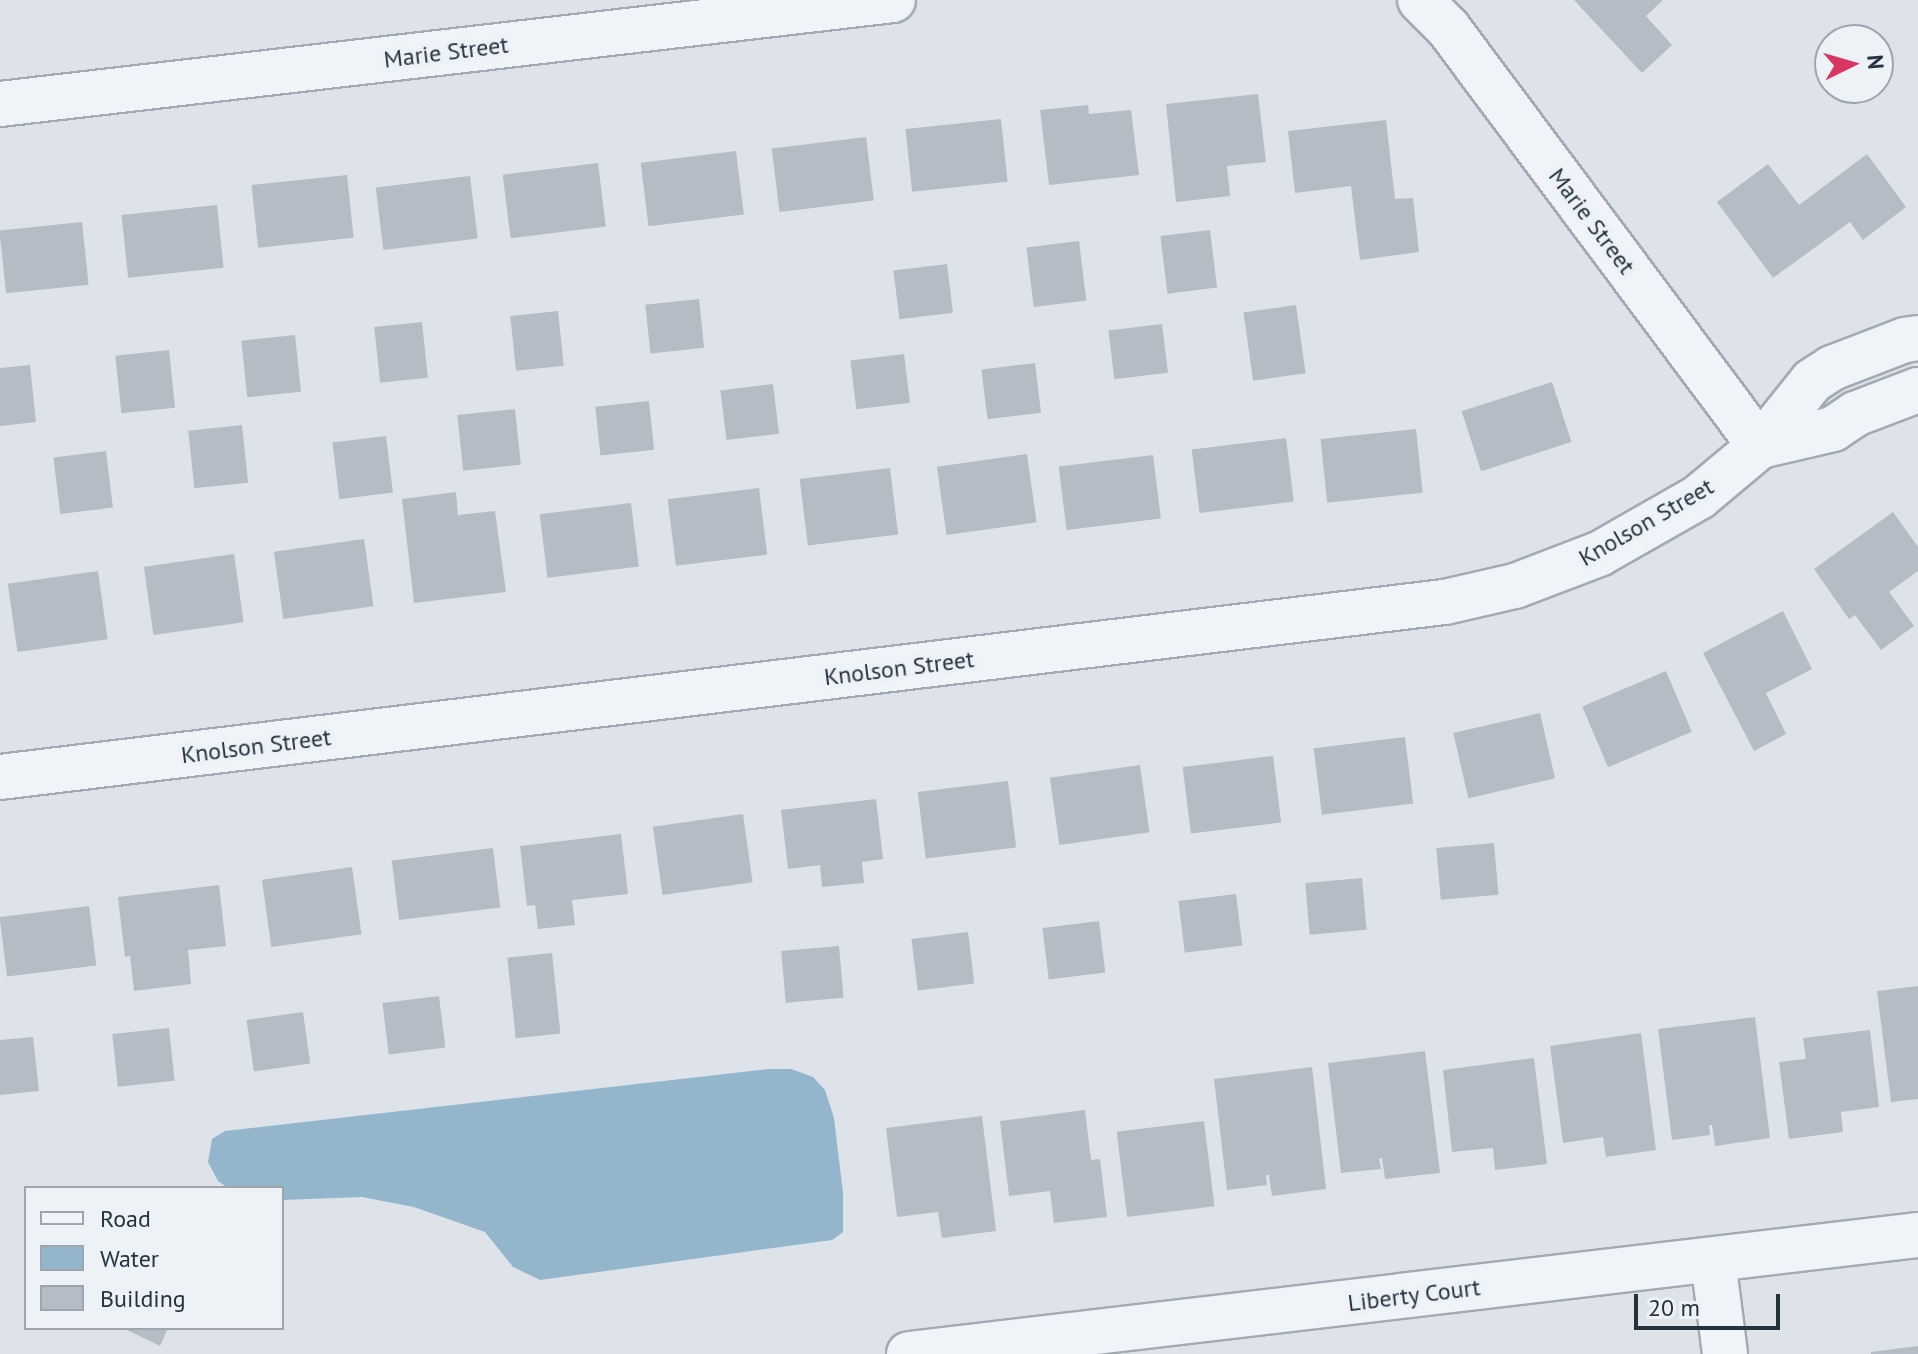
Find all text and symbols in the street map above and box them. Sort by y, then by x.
north arrow [1814,24,1894,104]
street label: Marie Street [382,30,510,74]
text: N [1861,54,1890,71]
street label: Marie Street [1543,162,1641,280]
street label: Knolson Street [1574,472,1718,572]
street label: Knolson Street [822,645,976,691]
street label: Knolson Street [179,723,333,769]
legend [24,1186,284,1330]
text: Road [100,1203,151,1234]
text: Water [100,1243,159,1274]
street label: Liberty Court [1346,1273,1482,1317]
scale bar [1638,1278,1784,1328]
text: Building [100,1283,186,1314]
text: 20 m [1648,1292,1700,1323]

